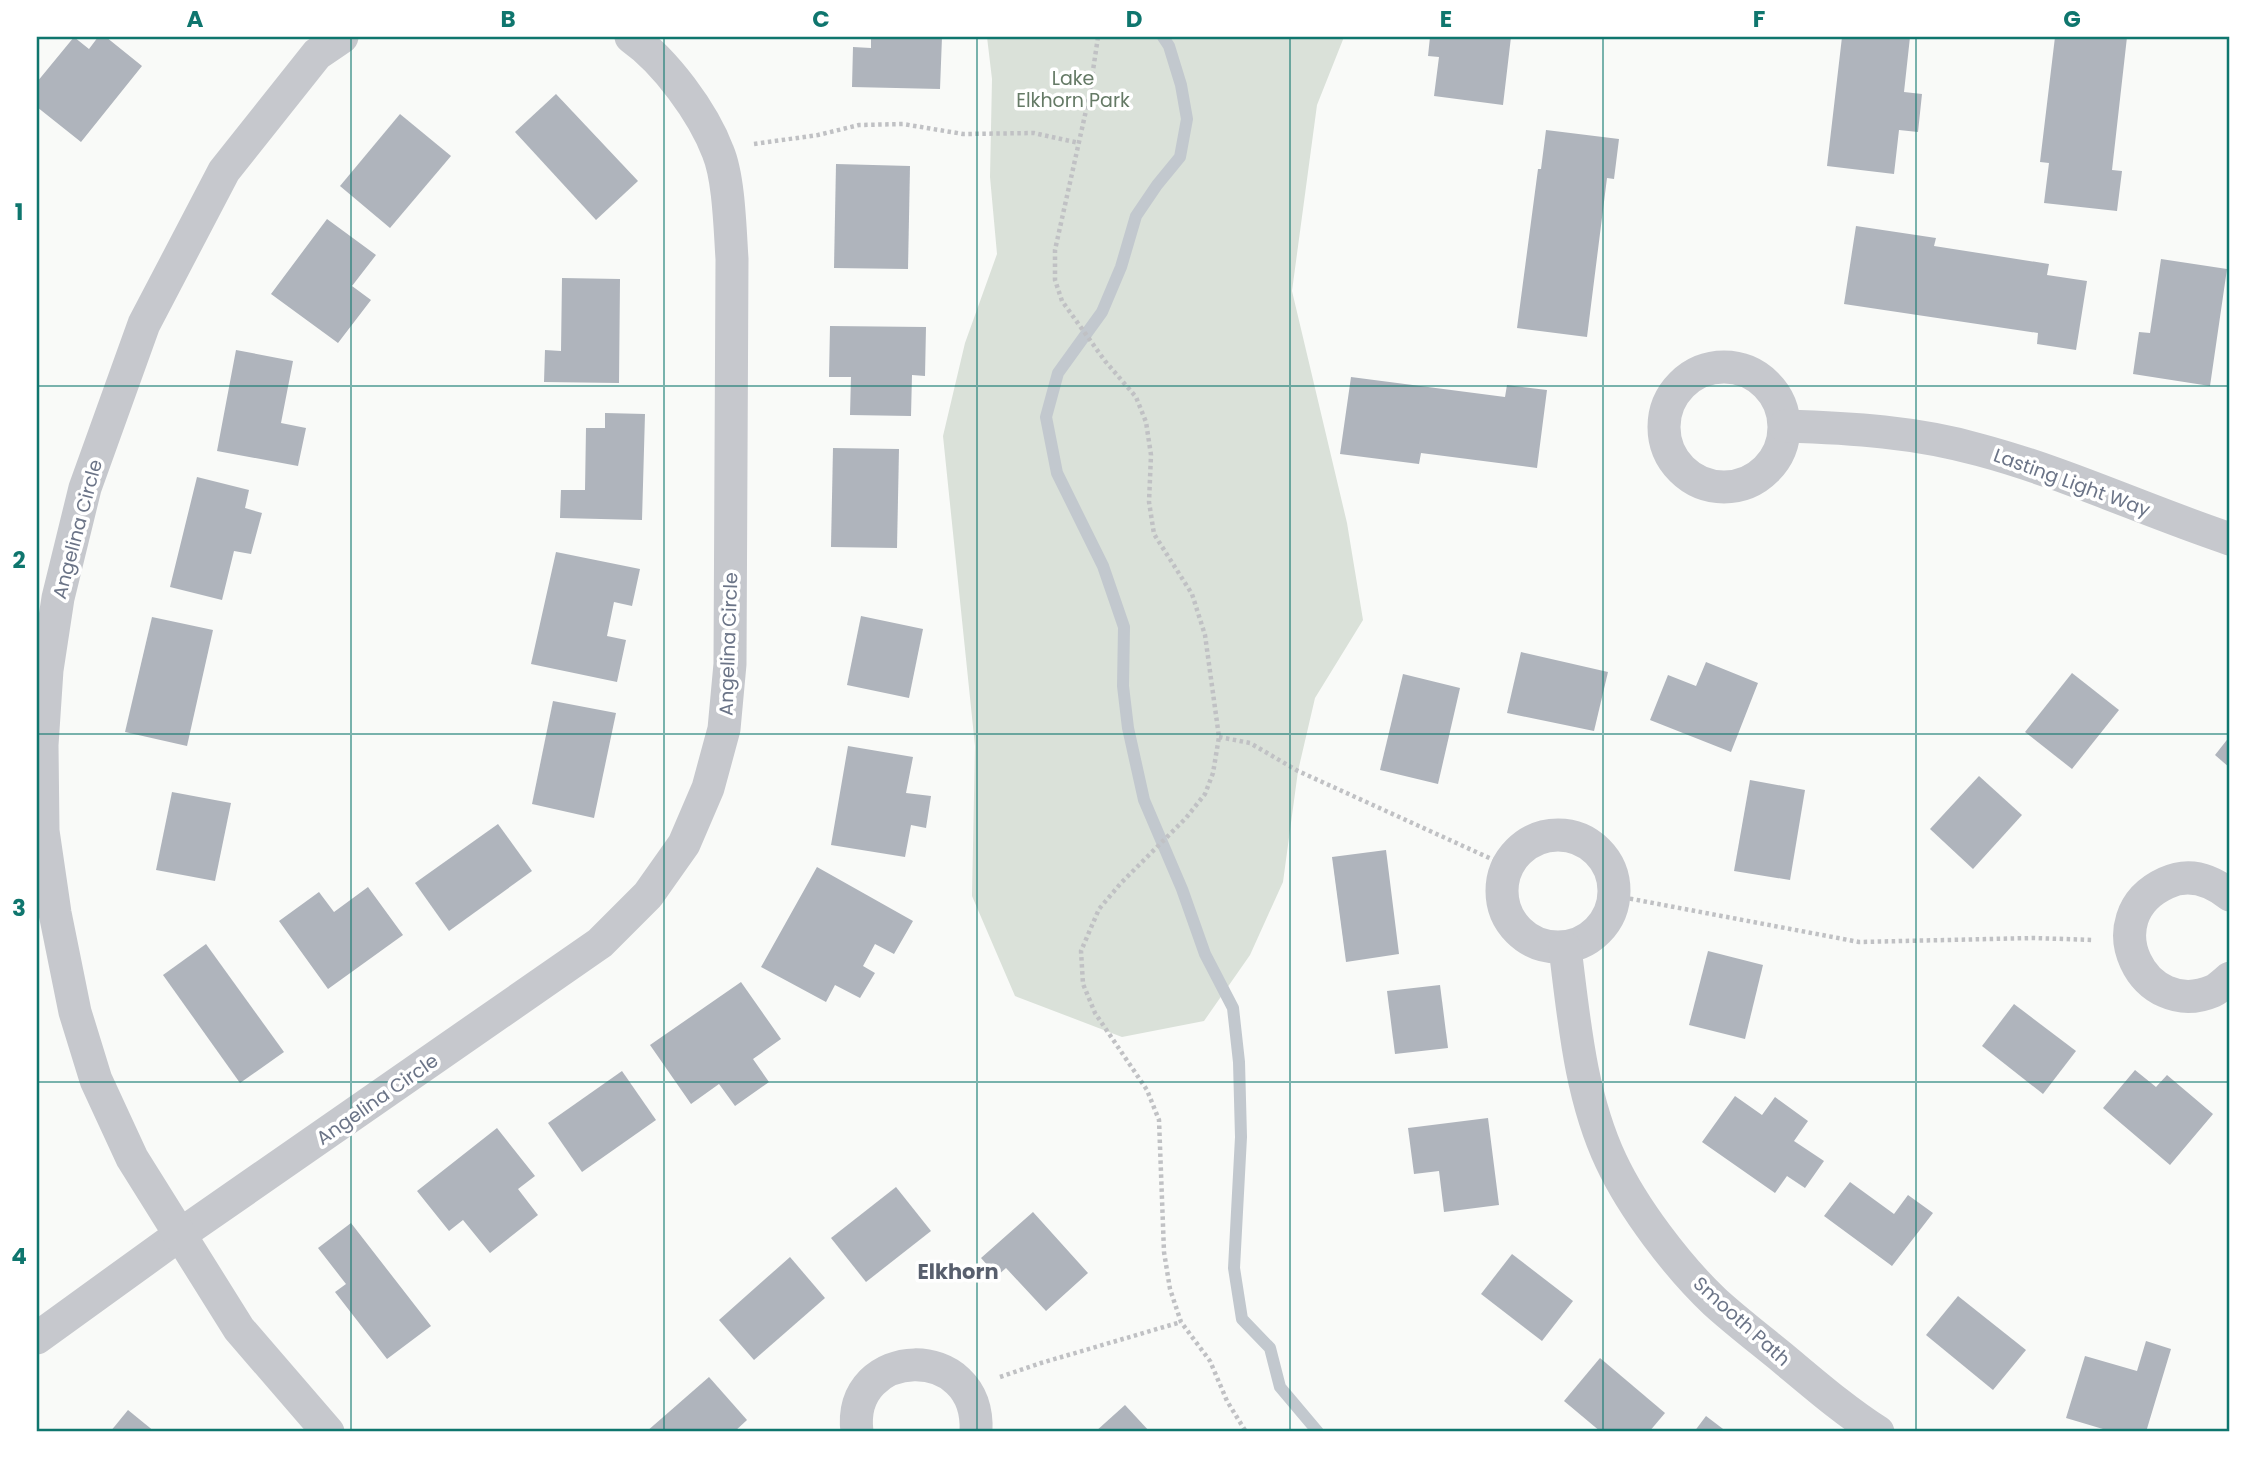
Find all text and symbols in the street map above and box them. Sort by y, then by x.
text: A [187,3,204,35]
text: B [500,3,516,35]
text: C [812,3,830,35]
text: D [1126,3,1142,35]
text: E [1440,3,1452,35]
text: F [1753,3,1765,35]
text: G [2063,3,2081,35]
park label: Lake Elkhorn Park [1016,65,1130,114]
text: 1 [15,196,23,228]
street label: Lasting Light Way [1990,442,2154,523]
street label: Angelina Circle [46,456,109,602]
text: 2 [12,544,26,576]
street label: Angelina Circle [713,572,744,716]
text: 3 [12,892,26,924]
street label: Angelina Circle [311,1047,444,1152]
text: 4 [11,1240,27,1272]
district label: Elkhorn [917,1257,999,1286]
street label: Smooth Path [1687,1270,1796,1372]

